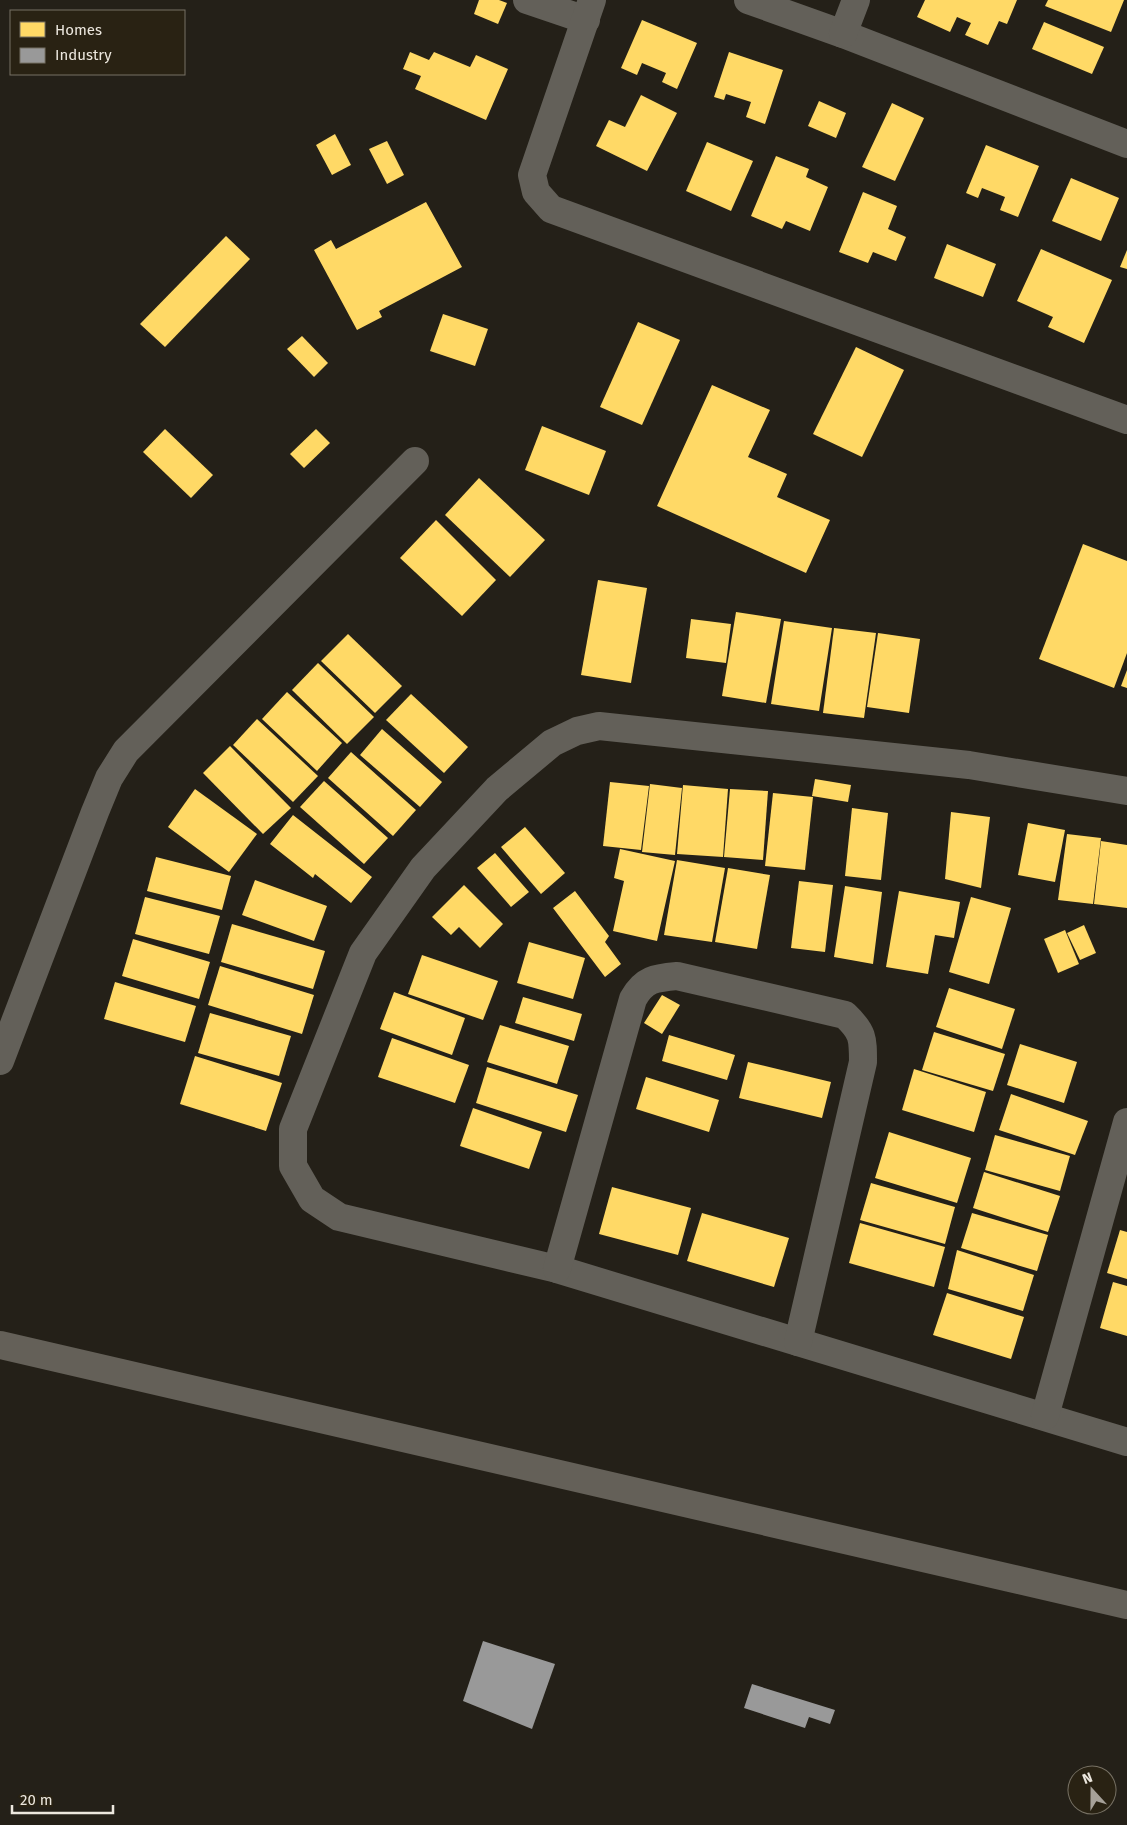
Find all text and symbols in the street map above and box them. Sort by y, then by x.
legend [10,10,185,75]
text: Homes [55,21,102,39]
text: Industry [55,46,112,64]
north arrow [1067,1765,1117,1815]
text: N [1080,1769,1095,1788]
scale bar [12,1782,114,1814]
text: 20 m [20,1791,53,1809]

